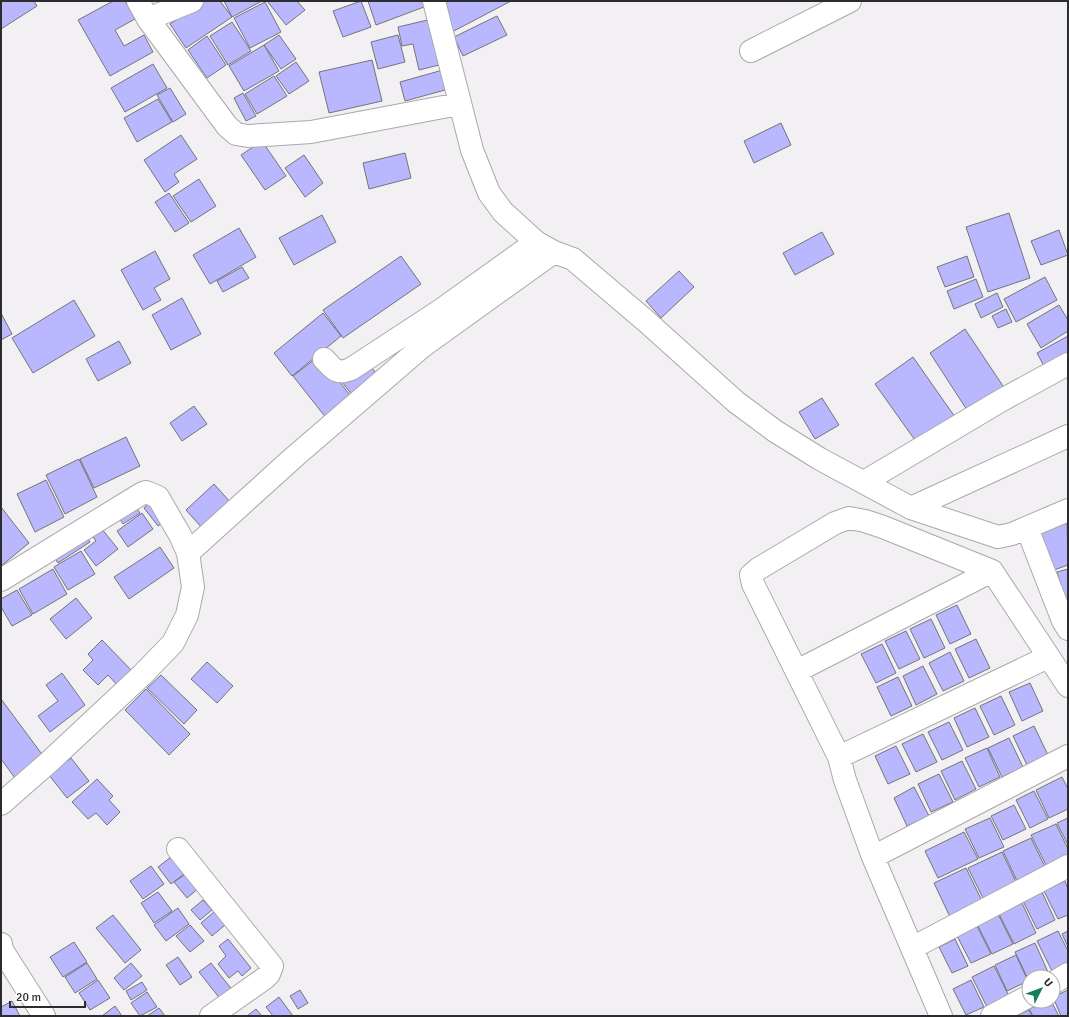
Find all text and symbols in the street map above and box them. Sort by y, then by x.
north arrow [1021,969,1061,1009]
text: U [1041,976,1055,990]
scale bar [10,983,85,1009]
text: 20 m [16,990,41,1005]

